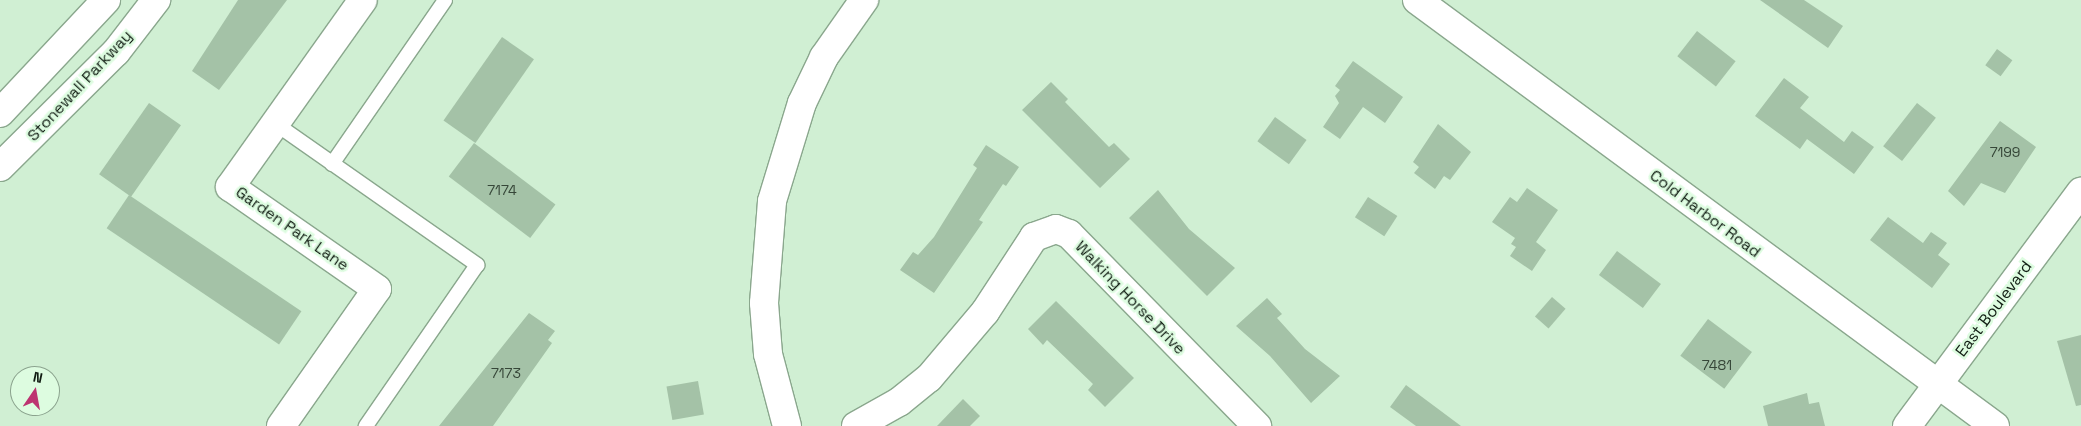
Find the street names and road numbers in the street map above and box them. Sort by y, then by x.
street label: Stonewall Parkway [24,27,136,145]
street label: Cold Harbor Road [1646,166,1764,262]
street label: Garden Park Lane [232,183,352,275]
street label: Walking Horse Drive [1071,237,1189,359]
street label: East Boulevard [1952,257,2036,361]

